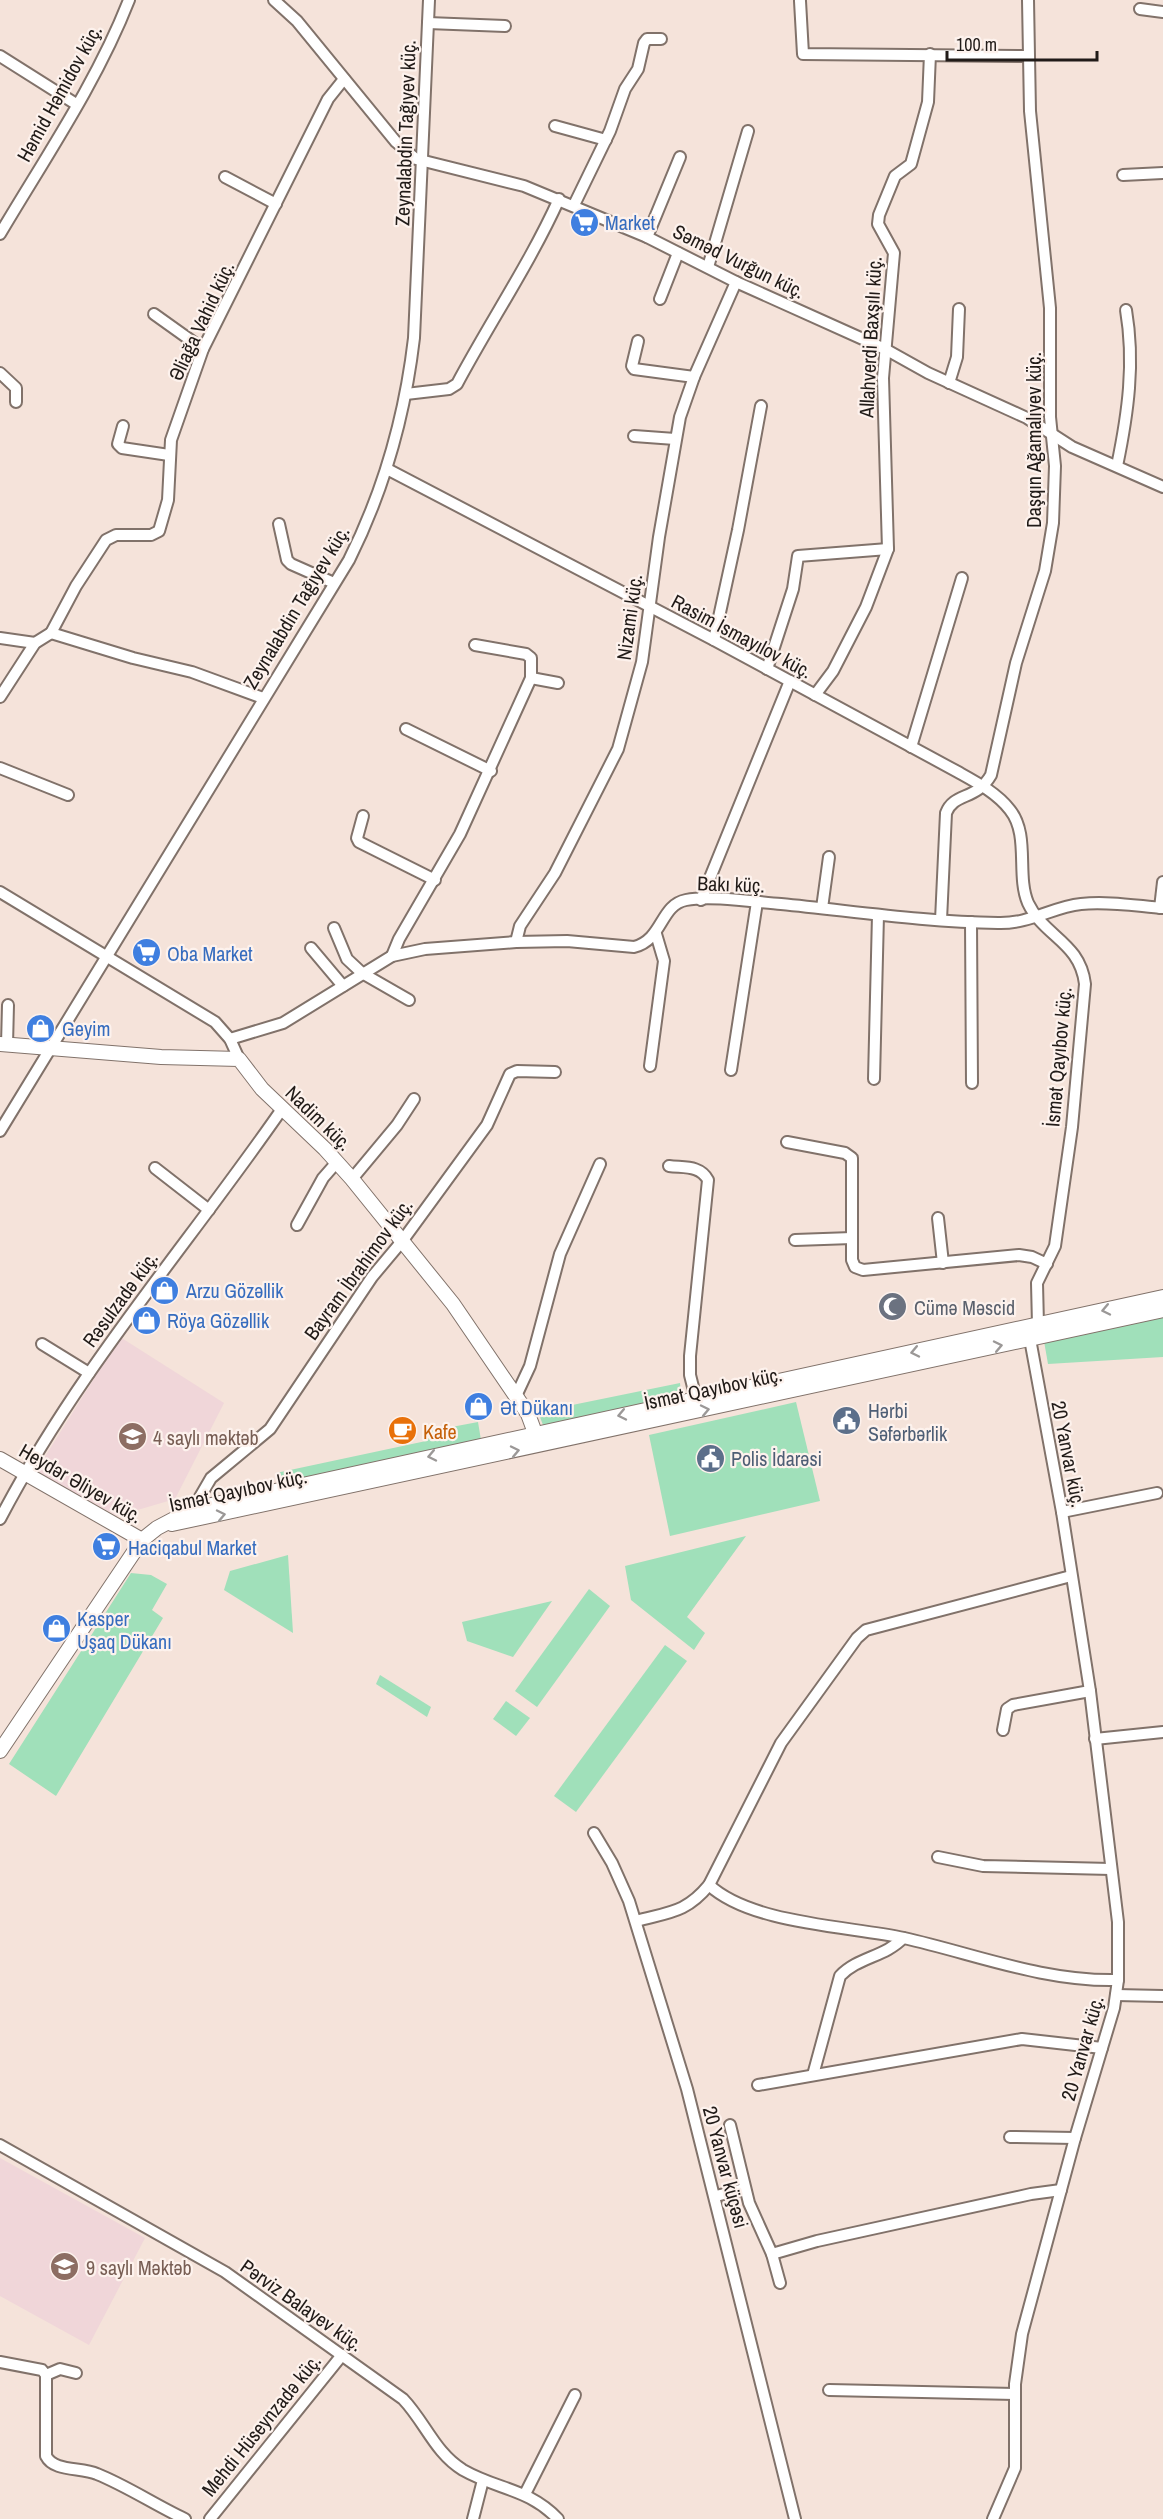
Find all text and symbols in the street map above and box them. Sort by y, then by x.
street label: Həmid Həmidov küç. [10,19,108,167]
scale bar [947,24,1097,62]
text: 100 m [956,32,997,57]
street label: Zeynalabdin Tağıyev küç. [388,40,422,226]
supermarket icon: Market [568,206,600,238]
place label: Market [605,209,656,236]
street label: Səməd Vurğun küç. [669,217,809,305]
street label: Allahverdi Baxşılı küç. [852,256,888,419]
street label: Əliağa Vahid küç. [162,257,240,385]
street label: Daşqın Ağamalıyev küç. [1020,352,1047,528]
street label: Zeynalabdin Tağıyev küç. [237,520,355,694]
street label: Nizami küç. [610,572,648,662]
street label: Rasim İsmayılov küç. [667,587,817,685]
street label: Bakı küç. [697,869,765,899]
supermarket icon: Oba Market [130,937,162,969]
place label: Oba Market [167,940,253,967]
street label: İsmət Qayıbov küç. [1038,986,1078,1128]
shop icon: Geyim [25,1012,57,1044]
place label: Geyim [62,1015,110,1042]
street label: Nadim küç. [280,1079,358,1157]
street label: Bayram İbrahimov küç. [298,1193,418,1345]
street label: Rəsulzadə küç. [76,1246,164,1352]
shop icon: Arzu Gözəllik [149,1274,181,1306]
place label: Arzu Gözəllik [185,1277,284,1304]
mosque icon: Cümə Məscid [877,1291,909,1323]
place label: Cümə Məscid [914,1294,1015,1321]
one-way arrow [1101,1302,1111,1315]
shop icon: Röya Gözəllik [130,1304,162,1336]
place label: Röya Gözəllik [167,1307,270,1334]
one-way arrow [993,1341,1003,1354]
one-way arrow [911,1344,921,1357]
street label: İsmət Qayıbov küç. [642,1360,784,1416]
shop icon: Ət Dükanı [463,1391,495,1423]
place label: Ət Dükanı [500,1394,573,1421]
place label: Hərbi Səfərbərlik [868,1397,948,1447]
street label: 20 Yanvar küç. [1045,1398,1093,1510]
one-way arrow [700,1404,710,1417]
public building icon: Hərbi Səfərbərlik [831,1405,863,1437]
one-way arrow [617,1407,627,1420]
cafe icon: Kafe [386,1415,418,1447]
place label: Kafe [423,1418,457,1445]
school or university icon: 4 saylı məktəb [116,1421,148,1453]
place label: 4 saylı məktəb [153,1424,259,1451]
street label: Heydər Əliyev küç. [15,1437,147,1529]
public building icon: Polis İdarəsi [694,1442,726,1474]
place label: Polis İdarəsi [731,1445,822,1472]
one-way arrow [509,1446,519,1459]
one-way arrow [427,1449,437,1462]
street label: İsmət Qayıbov küç. [167,1462,309,1518]
one-way arrow [216,1509,226,1522]
supermarket icon: Haciqabul Market [91,1531,123,1563]
place label: Haciqabul Market [128,1534,257,1561]
place label: Kasper Uşaq Dükanı [77,1605,172,1655]
shop icon: Kasper Uşaq Dükanı [40,1613,72,1645]
street label: 20 Yanvar küç. [1054,1992,1110,2104]
street label: 20 Yanvar küçəsi [697,2103,755,2231]
school or university icon: 9 saylı Məktəb [49,2251,81,2283]
street label: Pərviz Balayev küç. [235,2253,369,2357]
place label: 9 saylı Məktəb [86,2254,192,2281]
street label: Mehdi Hüseynzadə küç. [195,2348,327,2502]

